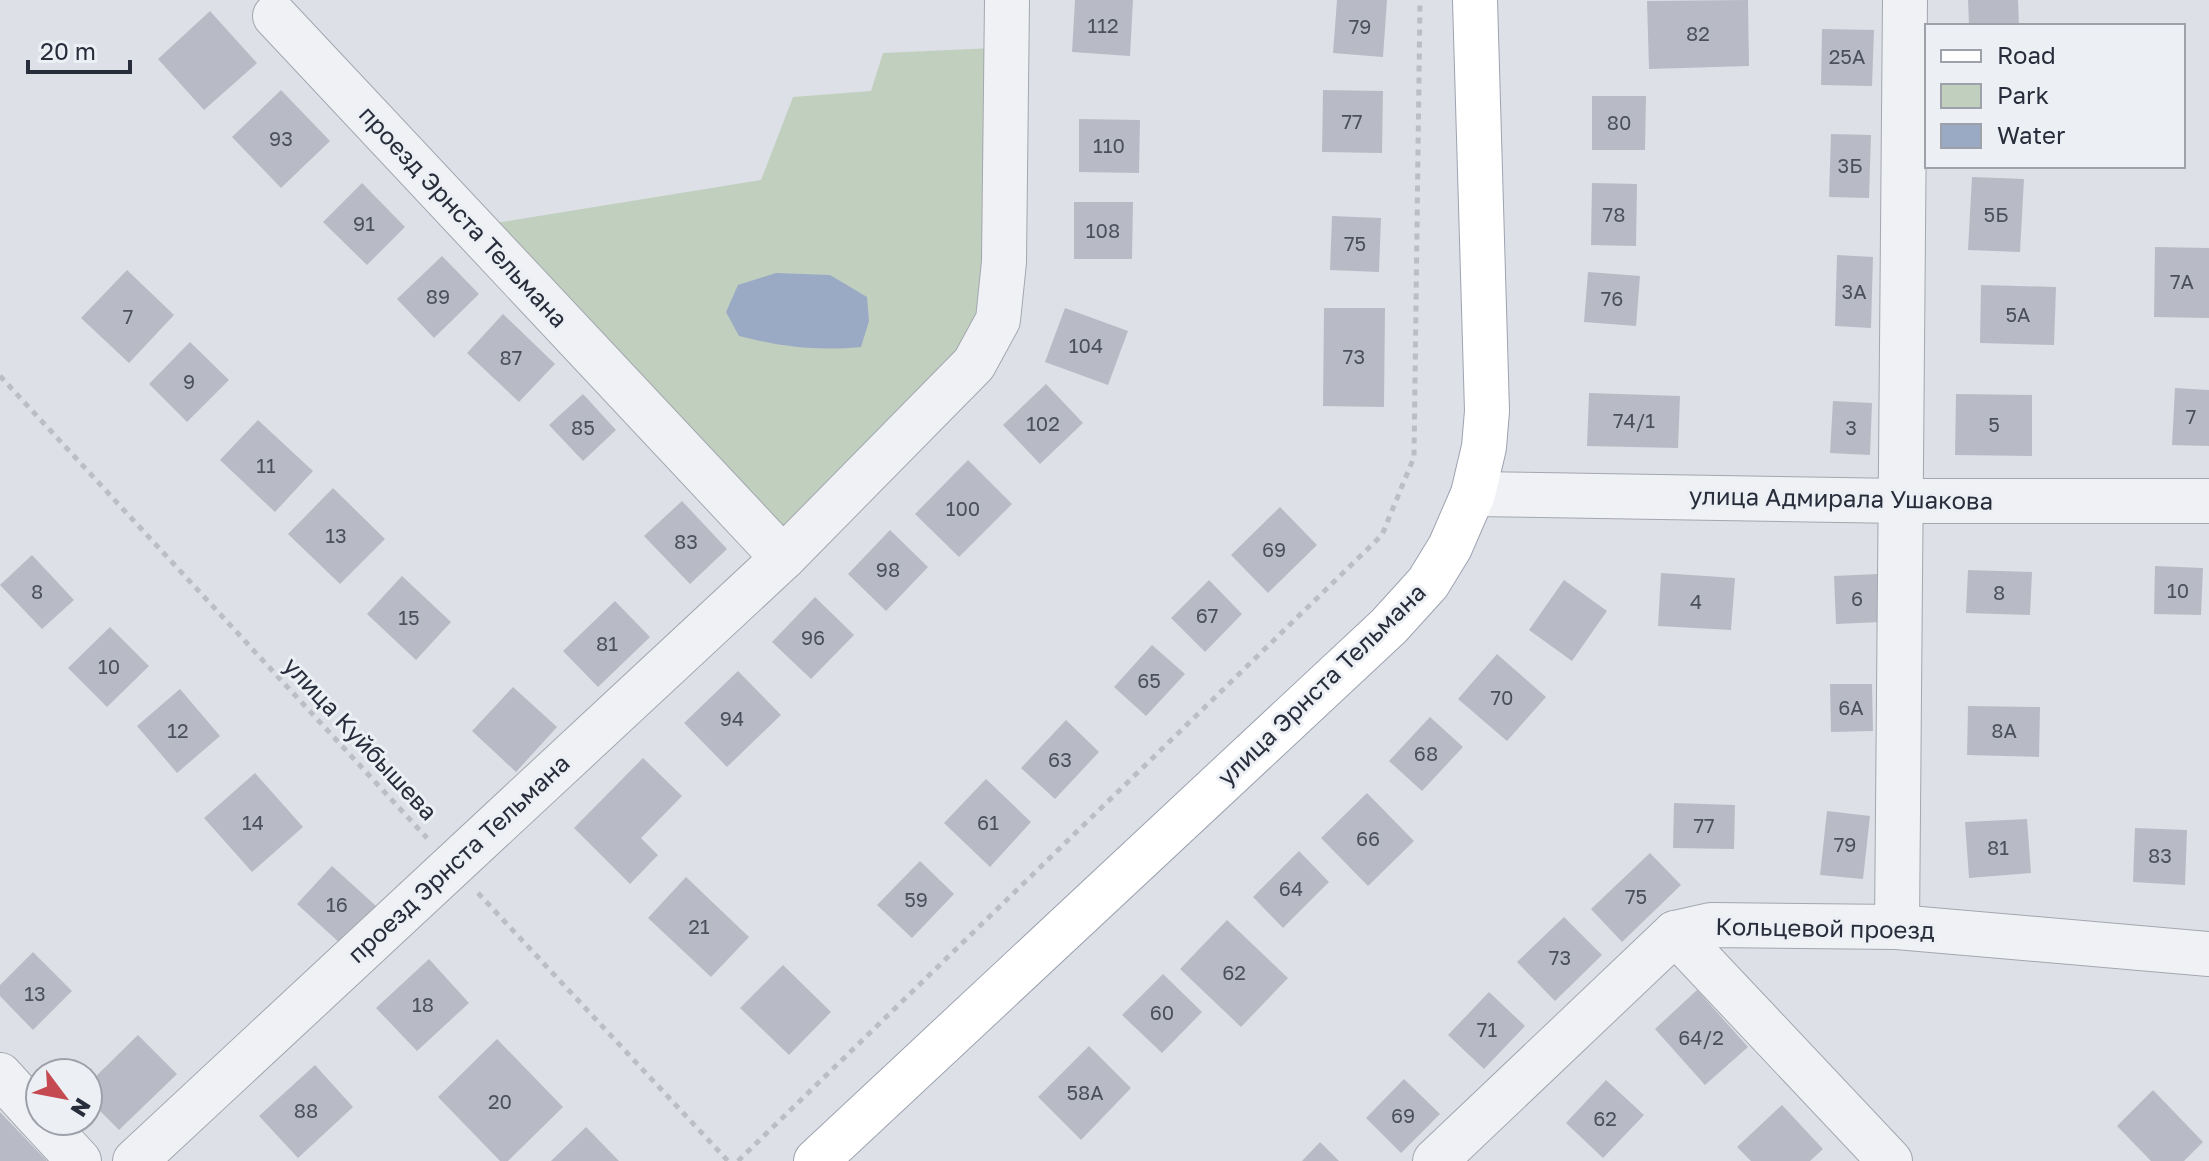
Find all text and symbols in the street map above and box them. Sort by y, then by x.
house number: 112 [1088,13,1119,37]
house number: 79 [1349,14,1371,38]
house number: 82 [1686,21,1710,45]
scale bar [28,24,130,74]
legend [1925,24,2185,168]
text: 20 m [40,36,96,65]
text: Road [1997,40,2056,69]
house number: 25А [1829,44,1865,68]
text: Park [1997,80,2049,109]
street label: проезд Эрнста Тельмана [354,99,574,333]
house number: 77 [1341,109,1363,133]
house number: 80 [1607,110,1631,134]
text: Water [1997,120,2065,149]
house number: 93 [269,126,293,150]
house number: 110 [1093,133,1125,157]
house number: 3Б [1838,153,1863,177]
house number: 78 [1603,202,1625,226]
house number: 5Б [1984,202,2008,226]
house number: 91 [353,211,375,235]
house number: 108 [1086,218,1120,242]
house number: 75 [1344,231,1366,255]
house number: 7А [2170,269,2194,293]
house number: 3А [1841,279,1867,303]
house number: 89 [426,284,450,308]
house number: 76 [1601,286,1623,310]
house number: 5А [2006,302,2031,326]
house number: 7 [123,304,133,328]
house number: 104 [1069,333,1103,357]
house number: 73 [1343,344,1365,368]
house number: 87 [500,345,522,369]
house number: 9 [183,369,195,393]
house number: 7 [2186,404,2196,428]
house number: 74/1 [1613,408,1655,432]
house number: 102 [1026,411,1060,435]
house number: 5 [1988,412,2000,436]
house number: 85 [571,415,595,439]
house number: 3 [1845,415,1857,439]
house number: 11 [256,453,276,477]
street label: улица Адмирала Ушакова [1689,480,1993,515]
house number: 100 [946,496,980,520]
house number: 13 [325,523,347,547]
house number: 83 [674,529,698,553]
house number: 69 [1262,537,1286,561]
house number: 98 [876,557,900,581]
street label: улица Эрнста Тельмана [1211,577,1431,791]
house number: 10 [2167,578,2189,602]
house number: 8 [31,579,43,603]
house number: 8 [1993,580,2005,604]
house number: 6 [1851,586,1863,610]
house number: 4 [1690,589,1702,613]
house number: 67 [1196,603,1218,627]
house number: 15 [398,605,420,629]
house number: 96 [801,625,825,649]
house number: 81 [596,631,618,655]
street label: улица Куйбышева [278,650,444,826]
house number: 10 [98,654,120,678]
house number: 65 [1137,668,1161,692]
house number: 70 [1491,685,1514,709]
house number: 6А [1838,695,1864,719]
house number: 94 [720,706,744,730]
house number: 12 [167,718,189,742]
house number: 8А [1991,718,2017,742]
house number: 68 [1414,741,1438,765]
house number: 63 [1048,747,1072,771]
street label: проезд Эрнста Тельмана [341,748,575,968]
house number: 14 [242,810,264,834]
house number: 61 [977,810,999,834]
house number: 77 [1693,813,1715,837]
house number: 66 [1356,826,1380,850]
house number: 79 [1834,832,1856,856]
house number: 81 [1987,835,2009,859]
house number: 83 [2148,843,2172,867]
house number: 64 [1279,876,1303,900]
house number: 75 [1625,884,1647,908]
house number: 59 [904,887,928,911]
house number: 16 [326,892,348,916]
street label: Кольцевой проезд [1715,911,1935,944]
house number: 21 [688,914,710,938]
house number: 73 [1549,945,1571,969]
house number: 62 [1222,960,1246,984]
house number: 13 [24,981,46,1005]
house number: 18 [412,992,434,1016]
house number: 60 [1150,1000,1174,1024]
house number: 71 [1477,1017,1497,1041]
house number: 64/2 [1678,1025,1724,1049]
north arrow [24,1057,104,1137]
house number: 58А [1066,1080,1104,1104]
house number: 20 [488,1089,512,1113]
text: N [66,1094,97,1122]
house number: 88 [294,1098,318,1122]
house number: 69 [1391,1103,1415,1127]
house number: 62 [1593,1106,1617,1130]

